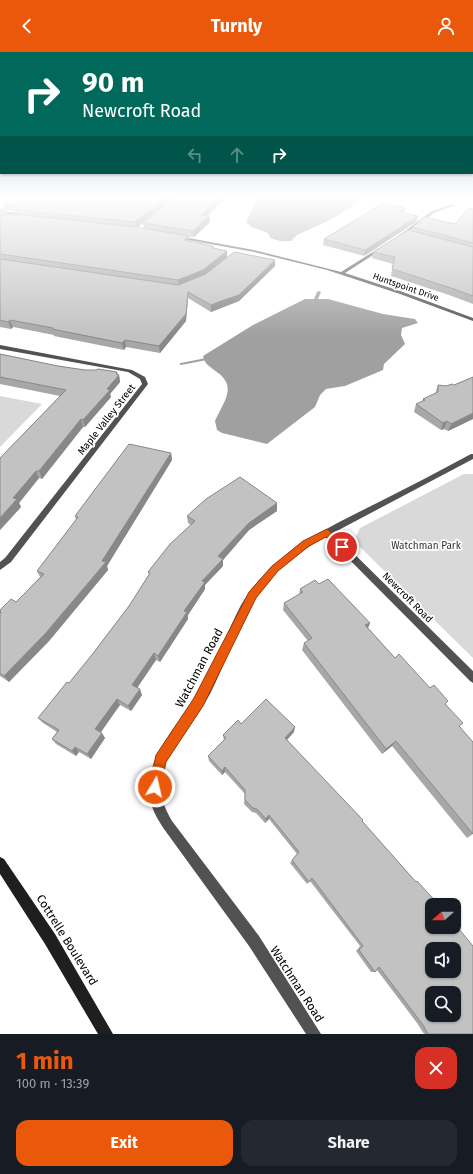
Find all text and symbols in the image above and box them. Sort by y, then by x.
icon: back [16,15,38,37]
text: Turnly [211,15,262,37]
icon: person [435,15,457,37]
text: 90 m [82,66,144,99]
icon: right [16,68,68,120]
text: Newcroft Road [82,100,201,122]
icon: left [184,144,206,166]
icon: ahead [226,144,248,166]
icon: right [268,144,290,166]
street label: Huntspoint Drive [372,271,440,303]
street label: Maple Valley Street [75,382,138,457]
pin [325,530,359,564]
icon: arrive [331,536,353,558]
park label: Watchman Park [391,540,462,552]
street label: Newcroft Road [380,570,435,625]
street label: Watchman Road [172,626,226,710]
position arrow [134,766,176,808]
street label: Cottrelle Boulevard [33,892,101,988]
north arrow [425,898,461,934]
map controls [425,898,461,1022]
button: sound [425,942,461,978]
street label: Watchman Road [267,943,327,1025]
button: search [425,986,461,1022]
text: 1 min [16,1047,74,1075]
button: close [415,1047,457,1089]
text: 100 m · 13:39 [16,1076,89,1091]
button: Exit [16,1120,233,1166]
button: Share [241,1120,457,1166]

